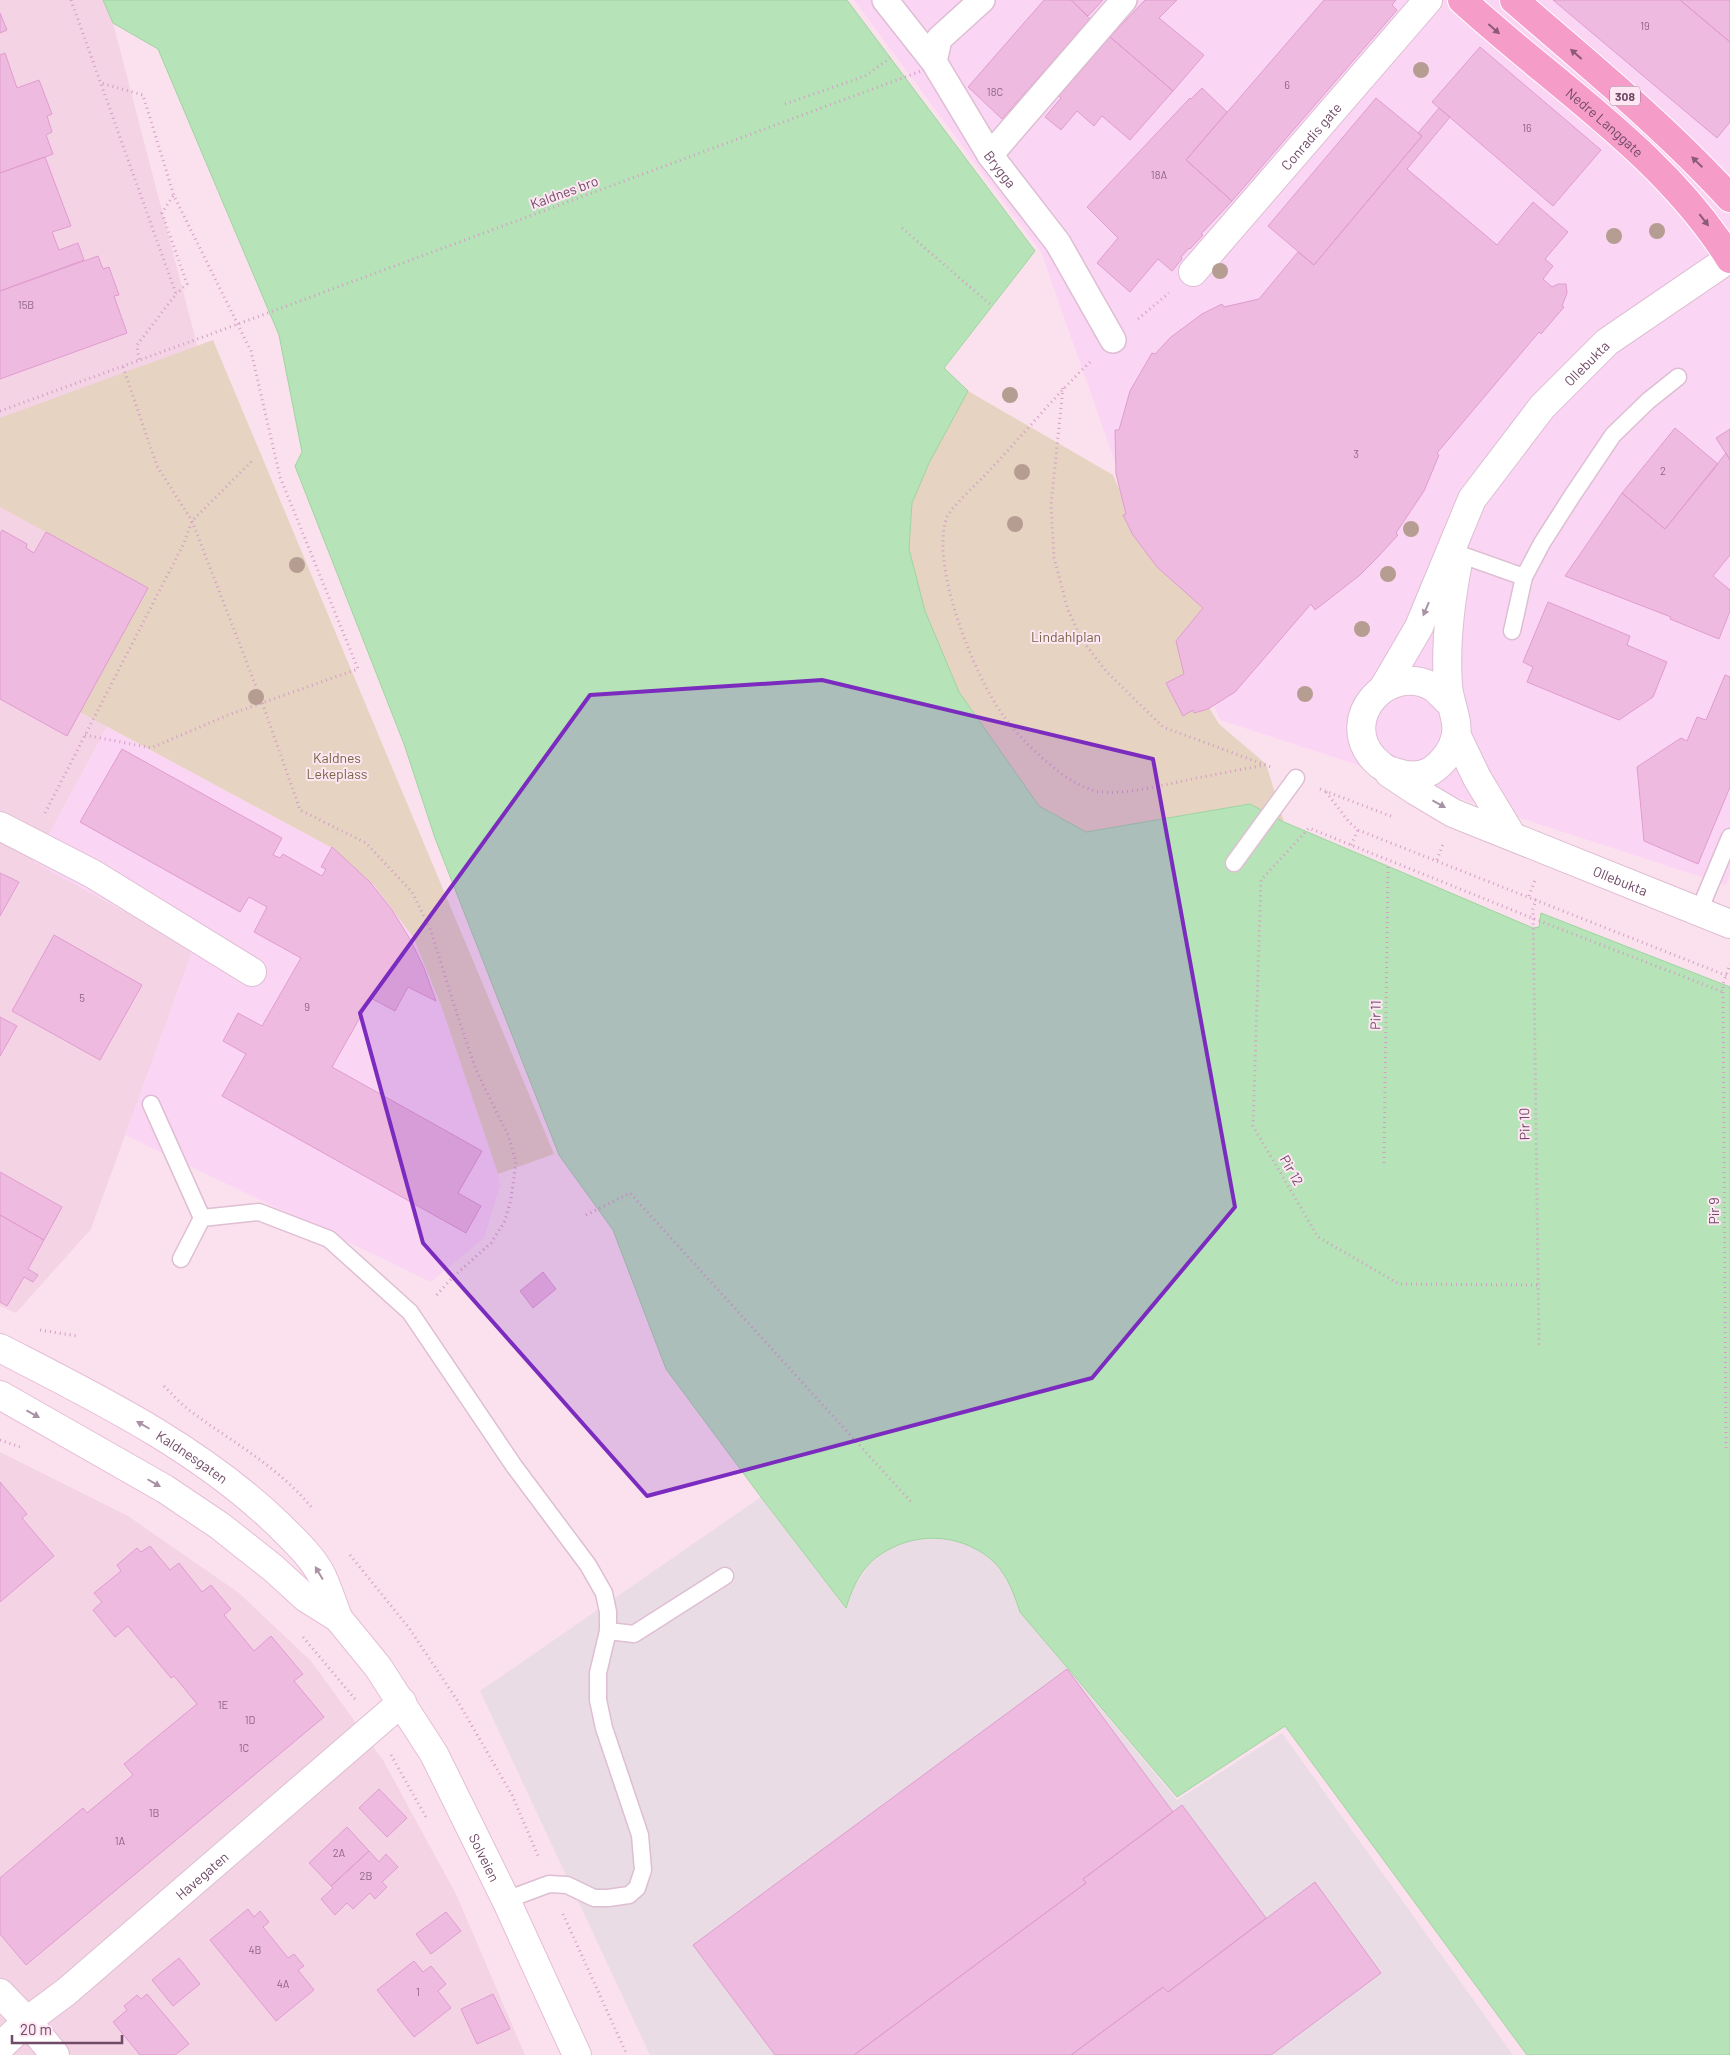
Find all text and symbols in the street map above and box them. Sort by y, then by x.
house number: 19 [1640,19,1650,32]
one-way arrow [1487,23,1499,35]
one-way arrow [1570,48,1582,60]
house number: 6 [1284,78,1290,91]
street label: Nedre Langgate [1563,84,1647,160]
house number: 18C [987,85,1003,98]
road number: 308 [1610,86,1640,105]
street label: Conradis gate [1277,99,1344,173]
house number: 16 [1522,121,1532,134]
street label: Brygga [981,147,1020,191]
one-way arrow [1691,156,1703,168]
house number: 18A [1151,168,1167,181]
street label: Kaldnes bro [528,172,600,212]
one-way arrow [1698,213,1709,226]
house number: 15B [18,298,34,311]
street label: Ollebukta [1560,337,1612,389]
house number: 3 [1353,447,1359,460]
house number: 2 [1660,464,1666,477]
one-way arrow [1422,602,1430,616]
park label: Lindahlplan [1031,628,1101,645]
park label: Kaldnes Lekeplass [307,749,368,782]
one-way arrow [1432,800,1445,809]
street label: Ollebukta [1591,862,1650,899]
house number: 5 [79,991,85,1004]
house number: 9 [304,1000,310,1013]
street label: Pir 11 [1366,1000,1384,1030]
street label: Pir 10 [1515,1108,1533,1140]
street label: Pir 12 [1277,1152,1307,1188]
street label: Pir 9 [1705,1197,1722,1225]
one-way arrow [27,1409,40,1418]
one-way arrow [136,1420,150,1429]
street label: Kaldnesgaten [154,1426,231,1487]
one-way arrow [148,1478,161,1487]
one-way arrow [315,1567,324,1580]
house number: 1E [218,1698,229,1711]
house number: 1D [245,1713,256,1726]
house number: 1C [239,1741,249,1754]
house number: 1B [149,1806,159,1819]
street label: Solveien [466,1830,504,1884]
house number: 1A [115,1834,126,1847]
house number: 2A [333,1846,346,1859]
street label: Havegaten [171,1848,231,1903]
house number: 2B [360,1869,372,1882]
house number: 4B [249,1943,262,1956]
house number: 4A [277,1977,290,1990]
house number: 1 [416,1985,420,1998]
scale bar [12,2012,122,2044]
text: 20 m [20,2020,52,2038]

